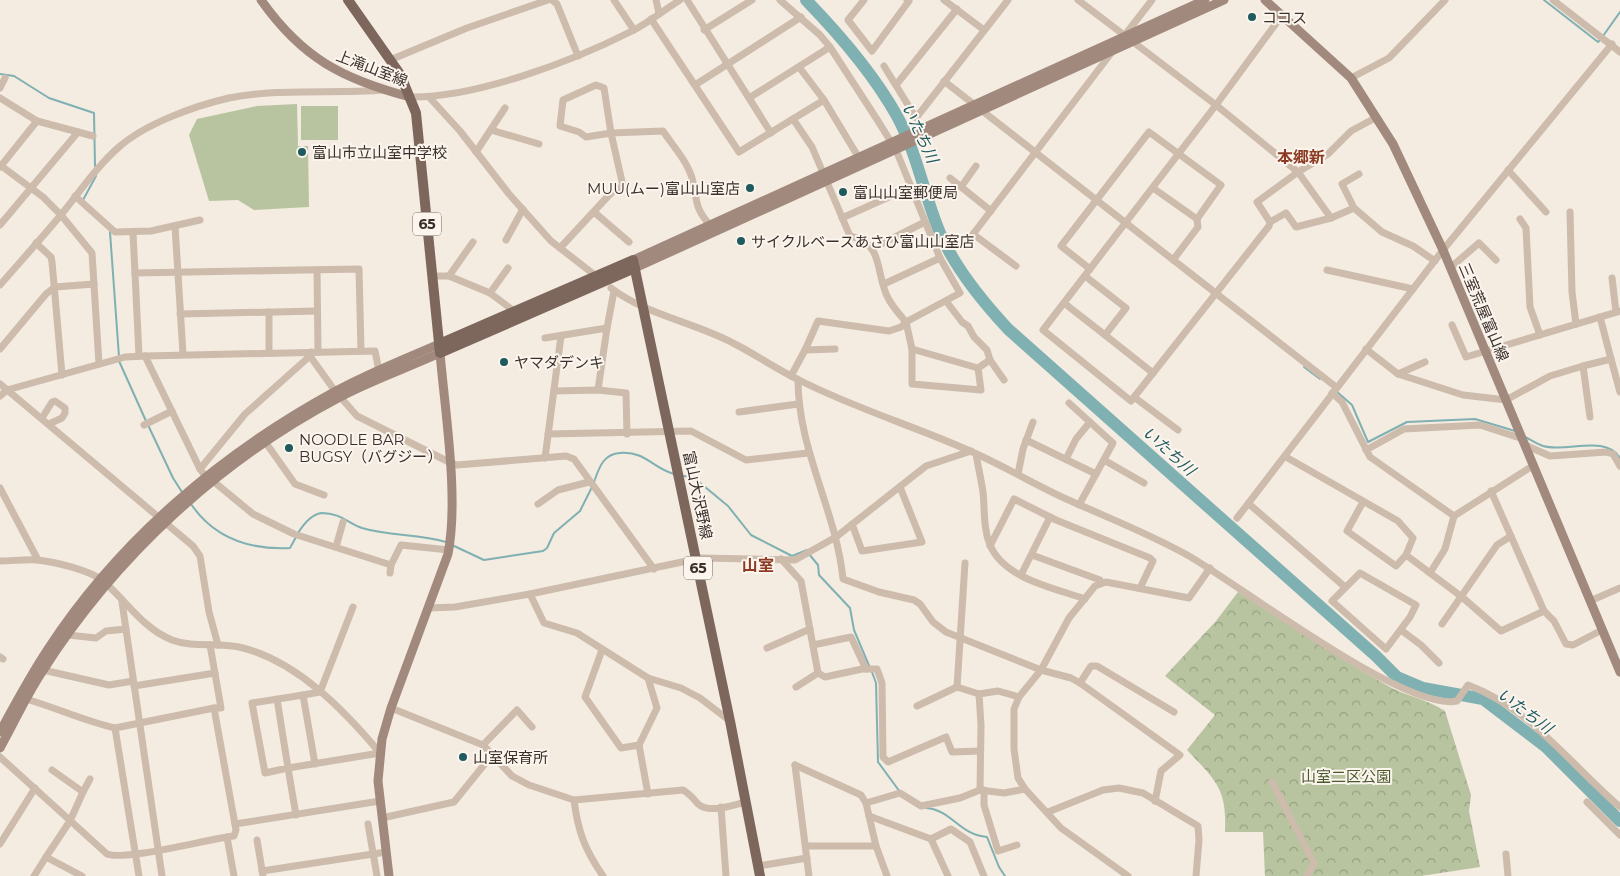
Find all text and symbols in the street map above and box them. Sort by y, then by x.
place label: ココス [1262,8,1307,27]
marker: ココス [1246,11,1258,23]
street label: 上滝山室線 [334,46,410,90]
water label: いたち川 [898,100,943,168]
place label: 富山市立山室中学校 [312,143,447,162]
marker: 富山市立山室中学校 [296,146,308,158]
district label: 本郷新 [1277,148,1325,167]
place label: MUU(ムー)富山山室店 [587,179,740,198]
marker: MUU(ムー)富山山室店 [744,182,756,194]
place label: 富山山室郵便局 [853,183,958,202]
marker: 富山山室郵便局 [837,186,849,198]
road number: 65 [413,212,441,235]
place label: サイクルベースあさひ富山山室店 [751,232,975,251]
marker: サイクルベースあさひ富山山室店 [735,235,747,247]
street label: 三室荒屋富山線 [1455,260,1513,364]
place label: ヤマダデンキ [514,353,604,372]
marker: ヤマダデンキ [498,356,510,368]
water label: いたち川 [1139,423,1201,481]
place label: NOODLE BAR BUGSY（バグジー） [299,430,442,466]
marker: NOODLE BAR BUGSY（バグジー） [283,442,295,454]
street label: 富山大沢野線 [679,449,717,541]
road number: 65 [684,556,712,580]
district label: 山室 [742,556,774,575]
water label: いたち川 [1494,684,1558,739]
place label: 山室保育所 [473,748,548,767]
marker: 山室保育所 [457,751,469,763]
park label: 山室二区公園 [1301,767,1391,786]

